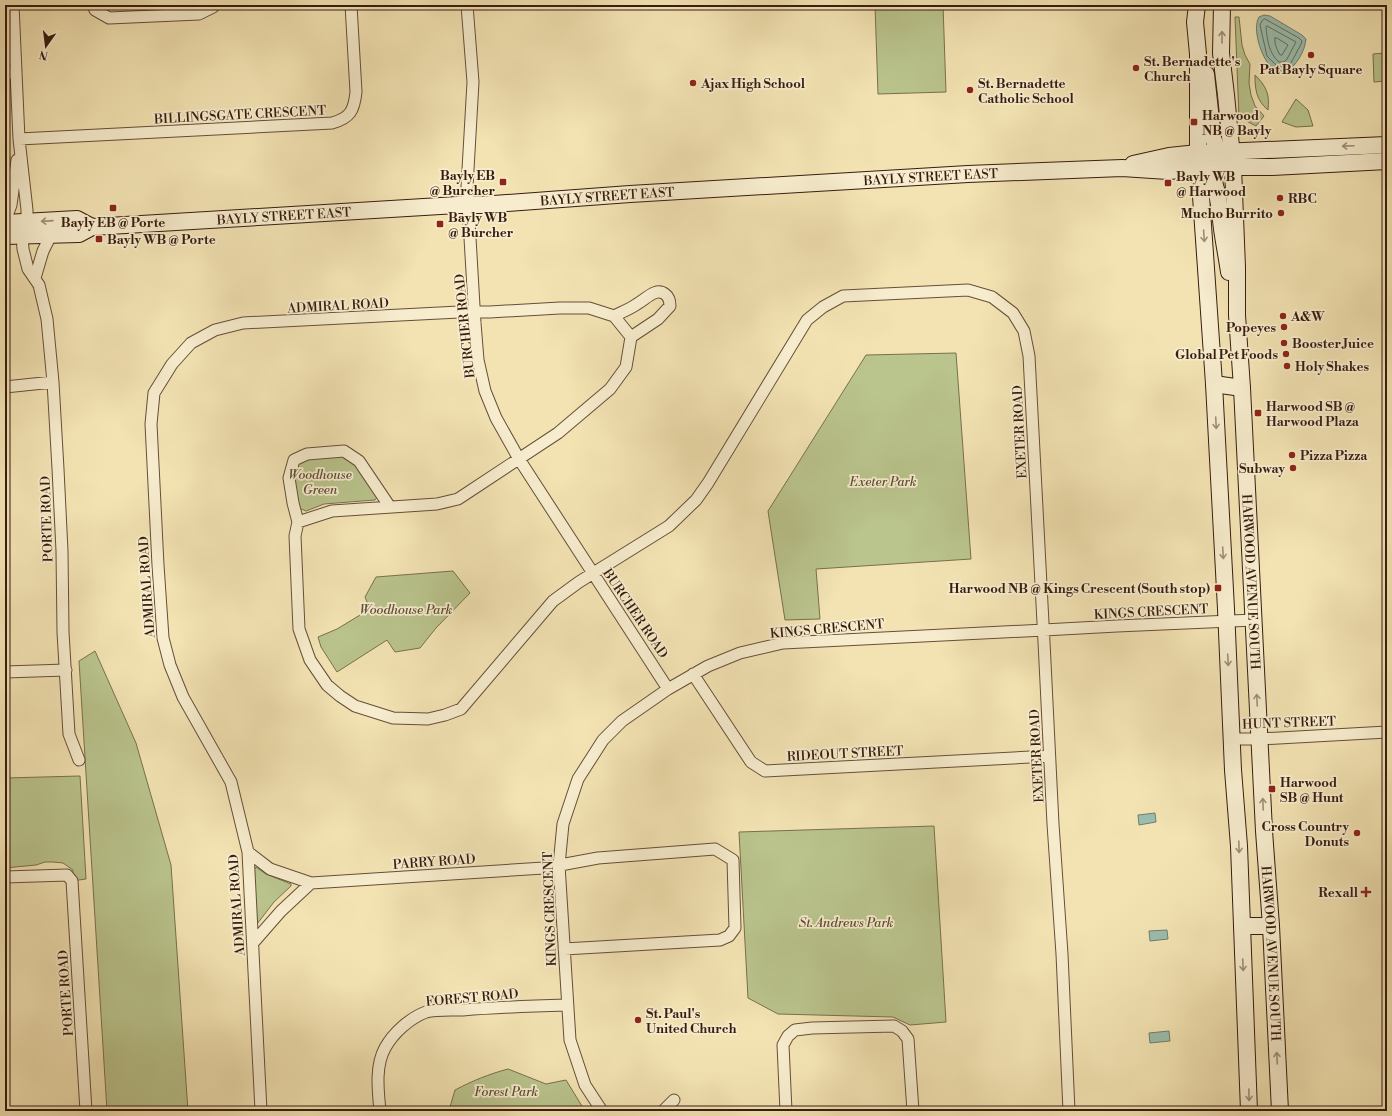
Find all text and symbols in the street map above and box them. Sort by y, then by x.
north arrow [26,26,66,66]
one-way arrow [1218,31,1226,44]
text: N [38,47,50,63]
marker: Pat Bayly Square [1306,50,1316,60]
place label: St. Bernadette's Church [1144,54,1241,85]
place label: Pat Bayly Square [1260,62,1362,78]
marker: St. Bernadette's Church [1131,63,1141,73]
place label: Ajax High School [700,76,806,92]
place label: St. Bernadette Catholic School [978,76,1075,107]
marker: Ajax High School [688,78,698,88]
marker: St. Bernadette Catholic School [965,85,975,95]
street label: BILLINGSGATE CRESCENT [153,102,327,128]
place label: Harwood NB @ Bayly [1202,108,1272,139]
marker: Harwood NB @ Bayly [1189,117,1199,127]
one-way arrow [1342,143,1355,150]
street label: BAYLY STREET EAST [862,166,998,189]
place label: Bayly EB @ Burcher [430,168,495,199]
place label: Bayly WB @ Harwood [1176,169,1246,200]
marker: Bayly EB @ Burcher [498,177,508,187]
marker: Bayly WB @ Harwood [1163,178,1173,188]
street label: BAYLY STREET EAST [539,184,675,210]
place label: RBC [1288,191,1317,207]
marker: RBC [1275,193,1285,203]
marker: Bayly EB @ Porte [108,203,118,213]
street label: BAYLY STREET EAST [215,204,352,229]
place label: Mucho Burrito [1181,206,1273,222]
marker: Mucho Burrito [1276,208,1286,218]
place label: Bayly WB @ Burcher [448,210,514,241]
place label: Bayly EB @ Porte [61,215,165,231]
one-way arrow [41,217,54,224]
marker: Bayly WB @ Burcher [435,219,445,229]
one-way arrow [1201,229,1208,242]
place label: Bayly WB @ Porte [107,232,216,248]
marker: Bayly WB @ Porte [94,234,104,244]
street label: BURCHER ROAD [452,273,479,380]
street label: ADMIRAL ROAD [286,295,389,317]
place label: A&W [1290,309,1325,325]
marker: A&W [1278,311,1288,321]
place label: Popeyes [1226,320,1276,336]
marker: Popeyes [1279,322,1289,332]
place label: Booster Juice [1292,336,1374,352]
marker: Booster Juice [1279,338,1289,348]
place label: Global Pet Foods [1175,347,1278,363]
marker: Global Pet Foods [1281,349,1291,359]
place label: Holy Shakes [1295,359,1370,375]
marker: Holy Shakes [1282,361,1292,371]
street label: EXETER ROAD [1010,385,1030,479]
place label: Harwood SB @ Harwood Plaza [1266,399,1360,430]
marker: Harwood SB @ Harwood Plaza [1253,408,1263,418]
one-way arrow [1212,416,1220,429]
place label: Pizza Pizza [1300,448,1368,464]
marker: Pizza Pizza [1287,450,1297,460]
place label: Subway [1239,461,1285,477]
marker: Subway [1288,463,1298,473]
park label: Woodhouse Green [288,467,352,498]
park label: Exeter Park [849,474,917,490]
street label: PORTE ROAD [37,476,56,562]
street label: HARWOOD AVENUE SOUTH [1238,494,1263,671]
street label: ADMIRAL ROAD [135,536,159,639]
one-way arrow [1219,546,1227,559]
street label: BURCHER ROAD [599,565,671,661]
place label: Harwood NB @ Kings Crescent (South stop) [949,581,1210,597]
marker: Harwood NB @ Kings Crescent (South stop) [1213,583,1223,593]
street label: KINGS CRESCENT [1093,601,1209,623]
park label: Woodhouse Park [360,602,453,618]
street label: KINGS CRESCENT [769,616,885,642]
one-way arrow [1225,653,1232,666]
one-way arrow [1254,694,1261,707]
street label: EXETER ROAD [1027,709,1047,803]
street label: HUNT STREET [1242,713,1336,733]
street label: RIDEOUT STREET [786,743,904,765]
place label: Harwood SB @ Hunt [1280,775,1344,806]
marker: Harwood SB @ Hunt [1267,784,1277,794]
one-way arrow [1259,798,1266,811]
place label: Cross Country Donuts [1261,819,1349,850]
marker: Cross Country Donuts [1352,828,1362,838]
one-way arrow [1235,840,1242,853]
street label: PARRY ROAD [392,851,476,873]
street label: KINGS CRESCENT [540,851,560,967]
street label: ADMIRAL ROAD [225,854,249,957]
street label: HARWOOD AVENUE SOUTH [1258,865,1284,1042]
place label: Rexall [1318,885,1359,901]
marker: Rexall [1361,887,1371,897]
park label: St. Andrews Park [799,915,893,931]
street label: PORTE ROAD [55,949,77,1037]
one-way arrow [1240,958,1247,971]
street label: FOREST ROAD [425,986,519,1010]
place label: St. Paul's United Church [646,1006,737,1037]
marker: St. Paul's United Church [633,1015,643,1025]
one-way arrow [1274,1052,1281,1065]
park label: Forest Park [474,1084,538,1100]
one-way arrow [1245,1088,1252,1101]

